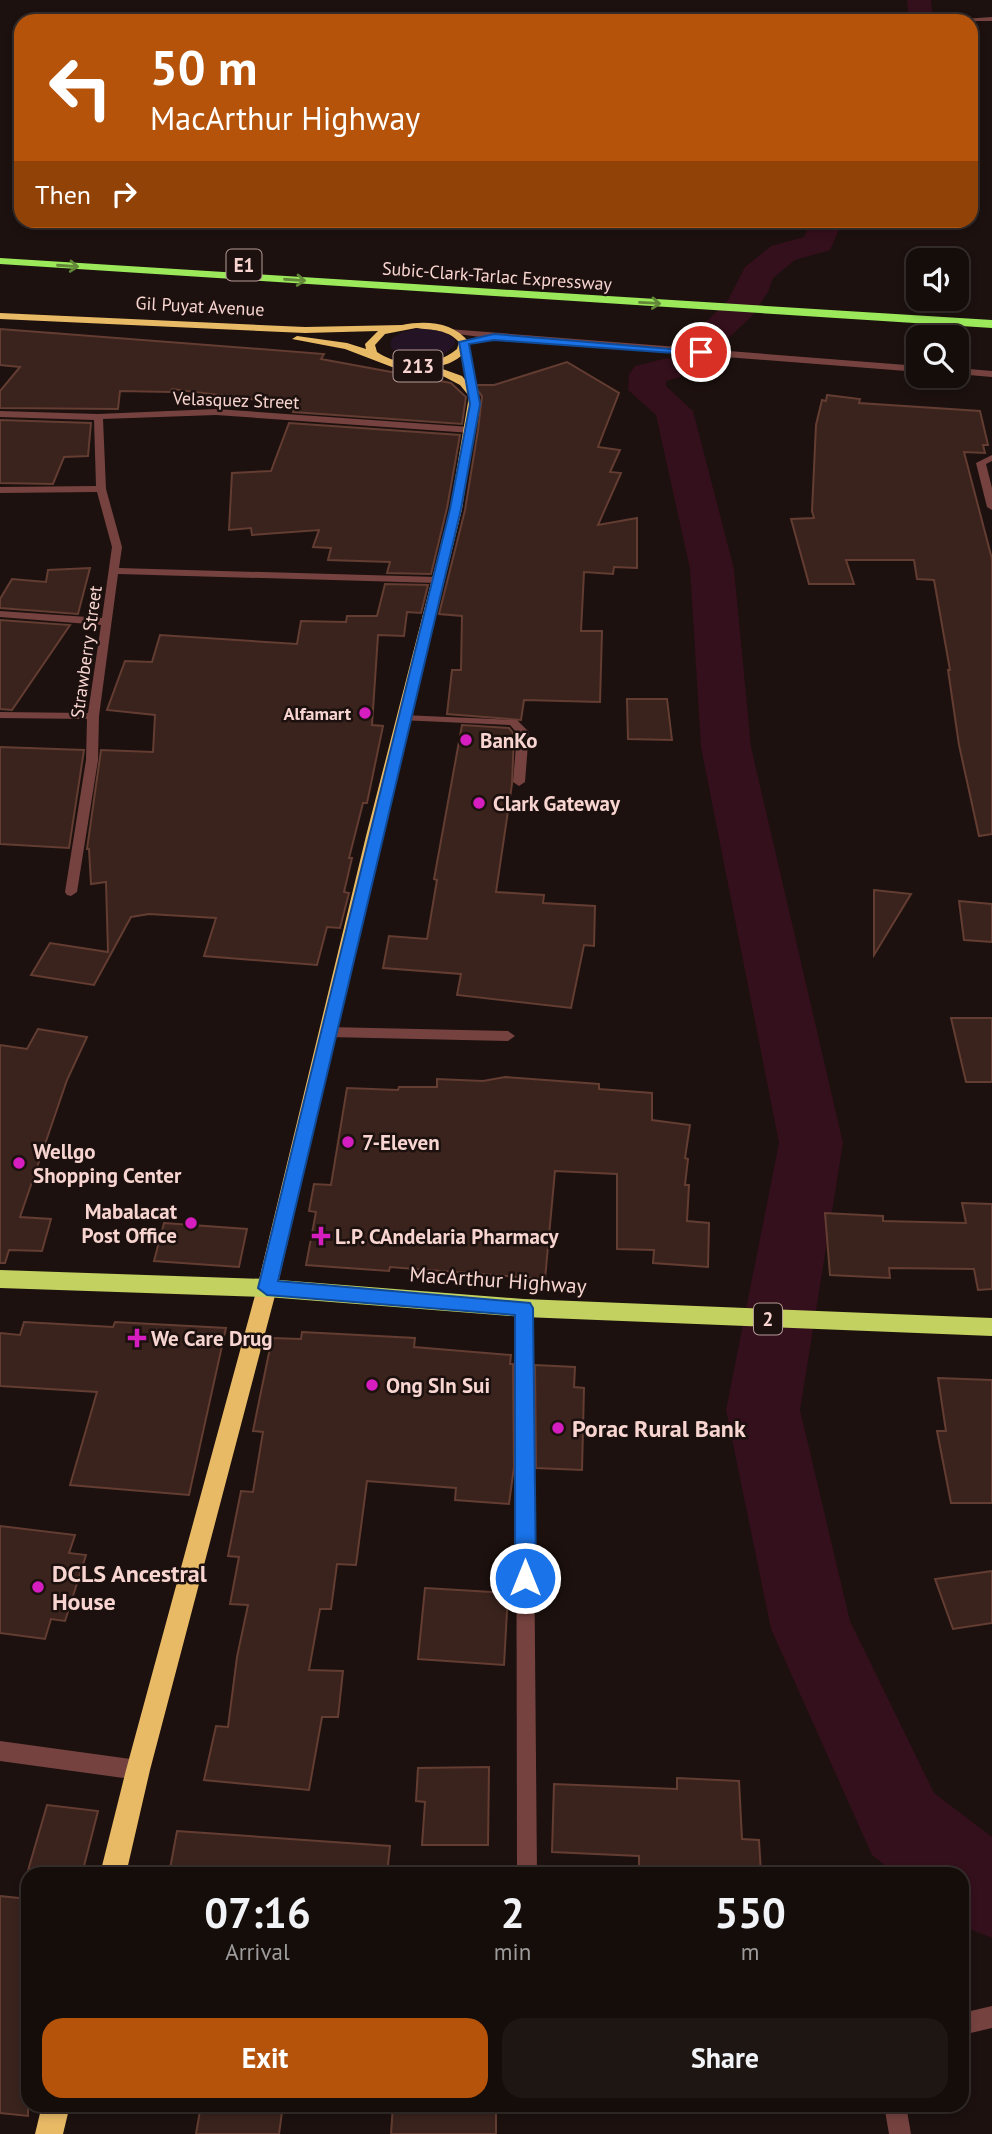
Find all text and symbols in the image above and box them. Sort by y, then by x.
text: 50 m [150,35,257,99]
icon: left [35,42,126,133]
text: MacArthur Highway [150,97,420,139]
icon: right [105,175,143,213]
text: Then [35,178,91,211]
map controls [906,248,969,388]
button: sound [906,248,969,311]
road number: E1 [226,249,262,280]
street label: Subic-Clark-Tarlac Expressway [381,256,613,296]
one-way arrow [56,260,79,273]
one-way arrow [283,274,306,287]
street label: Gil Puyat Avenue [135,291,265,321]
one-way arrow [638,296,661,309]
pin [671,322,731,382]
button: search [906,325,969,388]
icon: arrive [682,333,720,371]
road number: 213 [394,350,442,382]
street label: Velasquez Street [171,386,300,414]
street label: Strawberry Street [65,584,107,720]
place label: Alfamart [284,702,352,725]
marker: Alfamart [357,705,373,721]
place label: BanKo [480,727,538,754]
marker: BanKo [458,732,474,748]
place label: Clark Gateway [493,790,621,817]
marker: Clark Gateway [471,795,487,811]
place label: 7-Eleven [362,1129,440,1156]
marker: 7-Eleven [340,1134,356,1150]
place label: Wellgo Shopping Center [33,1138,182,1189]
marker: Wellgo Shopping Center [11,1155,27,1171]
place label: Mabalacat Post Office [81,1198,178,1249]
marker: Mabalacat Post Office [183,1215,199,1231]
place label: L.P. CAndelaria Pharmacy [335,1223,560,1250]
marker: L.P. CAndelaria Pharmacy [313,1228,329,1244]
street label: MacArthur Highway [409,1260,588,1300]
road number: 2 [754,1303,782,1334]
place label: We Care Drug [151,1325,273,1352]
marker: We Care Drug [129,1330,145,1346]
place label: Ong SIn Sui [386,1372,490,1399]
marker: Ong SIn Sui [364,1377,380,1393]
place label: Porac Rural Bank [572,1413,746,1444]
marker: Porac Rural Bank [550,1420,566,1436]
position arrow [488,1541,562,1615]
place label: DCLS Ancestral House [52,1558,208,1617]
marker: DCLS Ancestral House [30,1579,46,1595]
text: 07:16 [204,1885,311,1940]
text: 2 [501,1885,524,1940]
text: 550 [714,1885,786,1940]
text: Arrival [225,1937,290,1966]
text: min [494,1937,531,1966]
text: m [741,1937,759,1966]
button: Exit [42,2018,488,2098]
button: Share [502,2018,948,2098]

